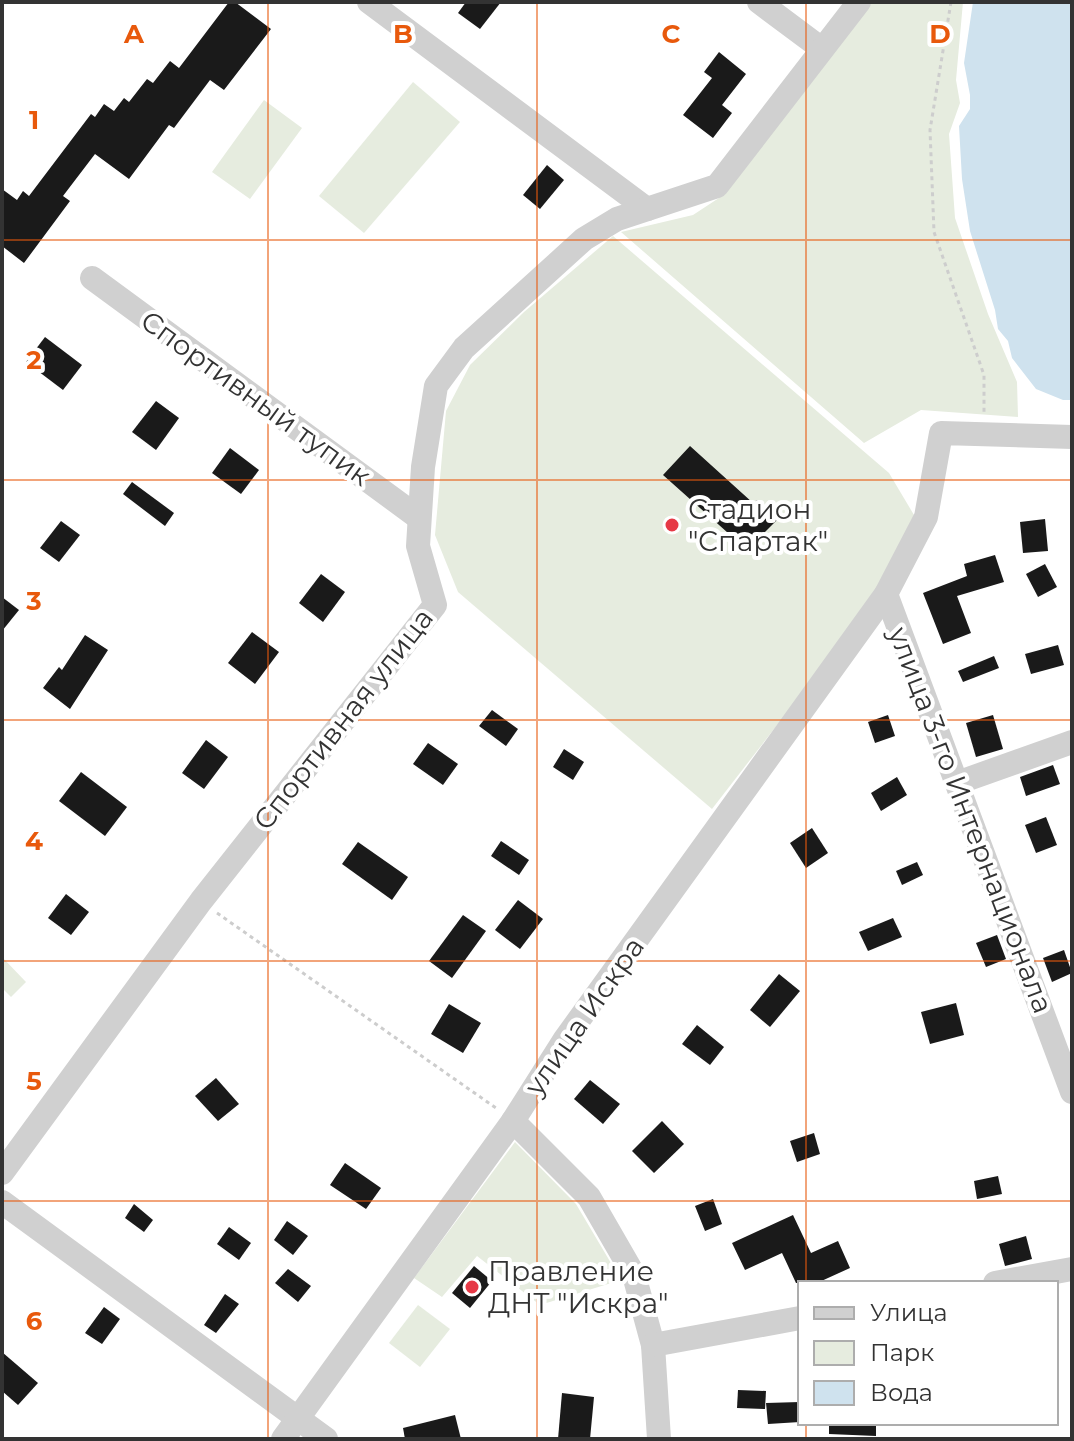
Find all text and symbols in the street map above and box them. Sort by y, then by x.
text: A [123,18,145,50]
text: B [393,18,413,50]
text: C [662,18,681,50]
text: D [929,18,951,50]
text: 1 [29,104,39,136]
street label: Спортивный тупик [134,303,378,493]
text: 2 [26,344,42,376]
place label: Стадион "Спартак" [688,492,828,558]
marker: Стадион "Спартак" [663,516,681,534]
text: 3 [25,585,42,617]
street label: Спортивная улица [246,601,440,837]
street label: улица 3-го Интернационала [881,621,1060,1018]
text: 4 [25,825,43,857]
street label: улица Искра [516,930,651,1102]
text: 5 [26,1065,42,1097]
place label: Правление ДНТ "Искра" [488,1254,668,1320]
marker: Правление ДНТ "Искра" [463,1278,481,1296]
legend [798,1281,1058,1425]
text: Улица [870,1298,948,1327]
text: 6 [26,1305,43,1337]
text: Парк [870,1338,934,1367]
text: Вода [870,1378,933,1407]

